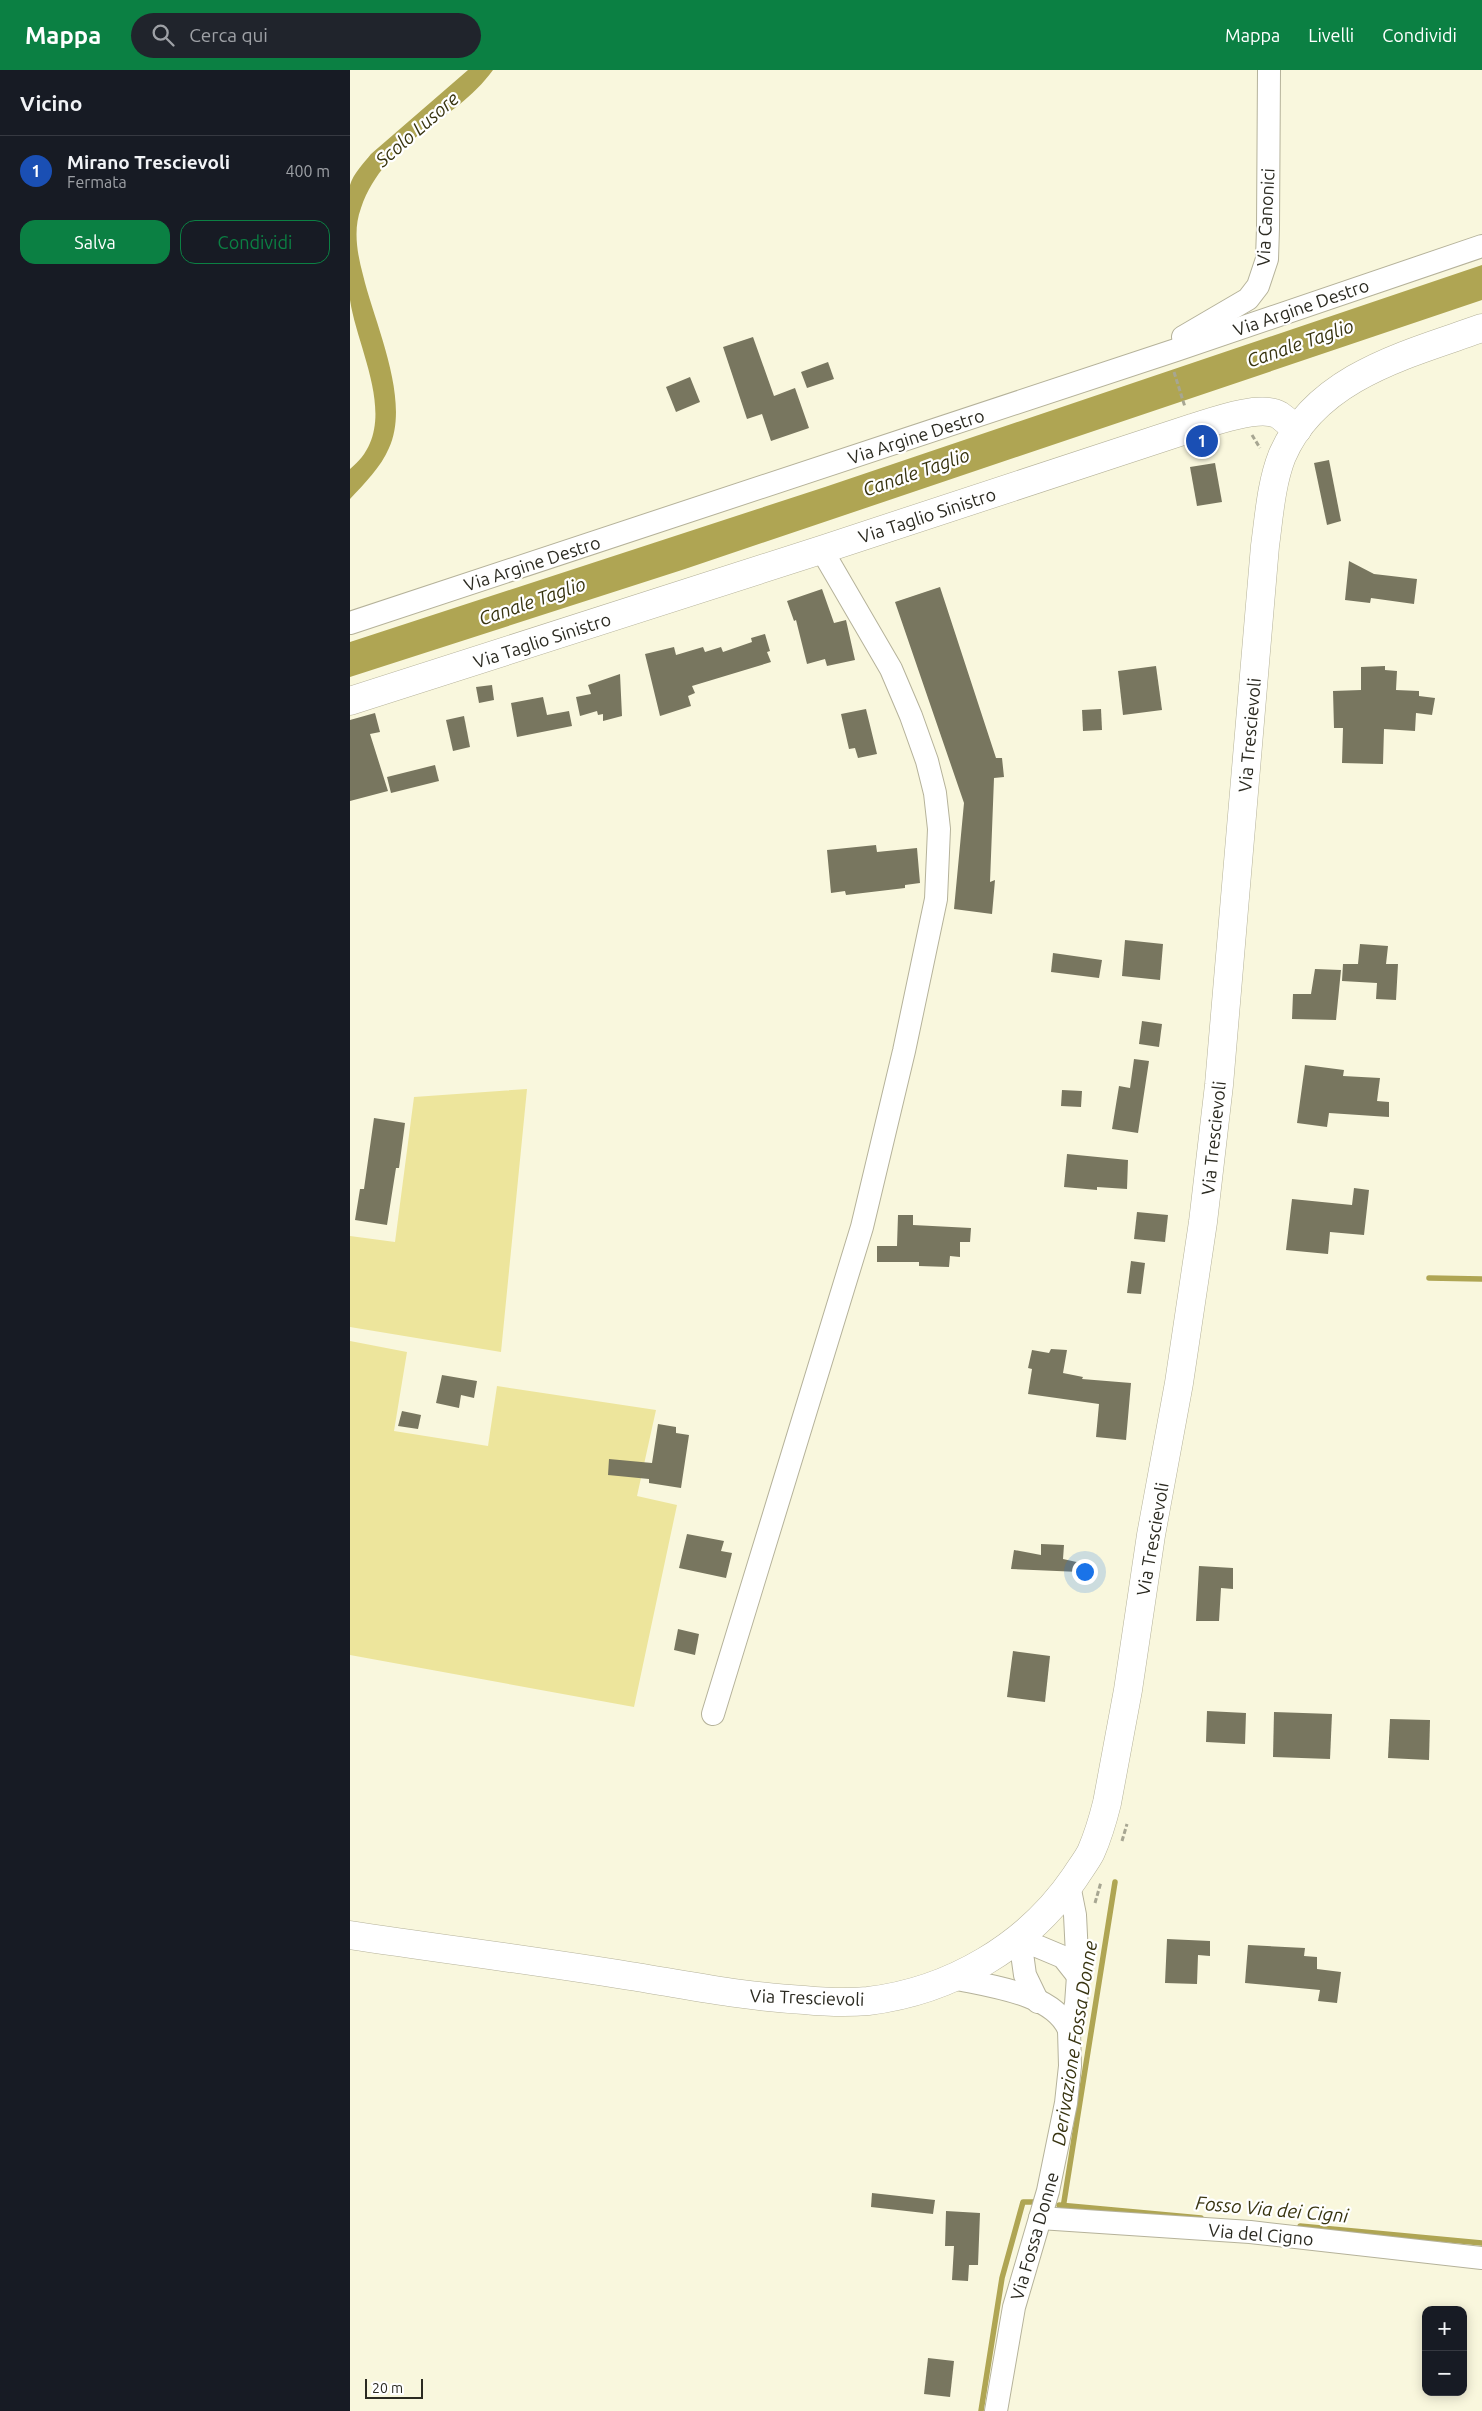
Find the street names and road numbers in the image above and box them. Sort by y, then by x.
street label: Via Canonici [1252,167,1278,267]
street label: Via Argine Destro [1231,274,1371,340]
street label: Via Argine Destro [845,405,987,467]
street label: Via Taglio Sinistro [856,483,998,547]
street label: Via Argine Destro [461,532,603,594]
street label: Via Taglio Sinistro [471,608,613,672]
street label: Via Trescievoli [1234,677,1264,793]
street label: Via Trescievoli [1197,1080,1229,1196]
street label: Via Trescievoli [1132,1481,1172,1597]
street label: Via Trescievoli [749,1985,865,2009]
street label: Via Fossa Donne [1006,2170,1062,2302]
street label: Via del Cigno [1208,2219,1314,2249]

